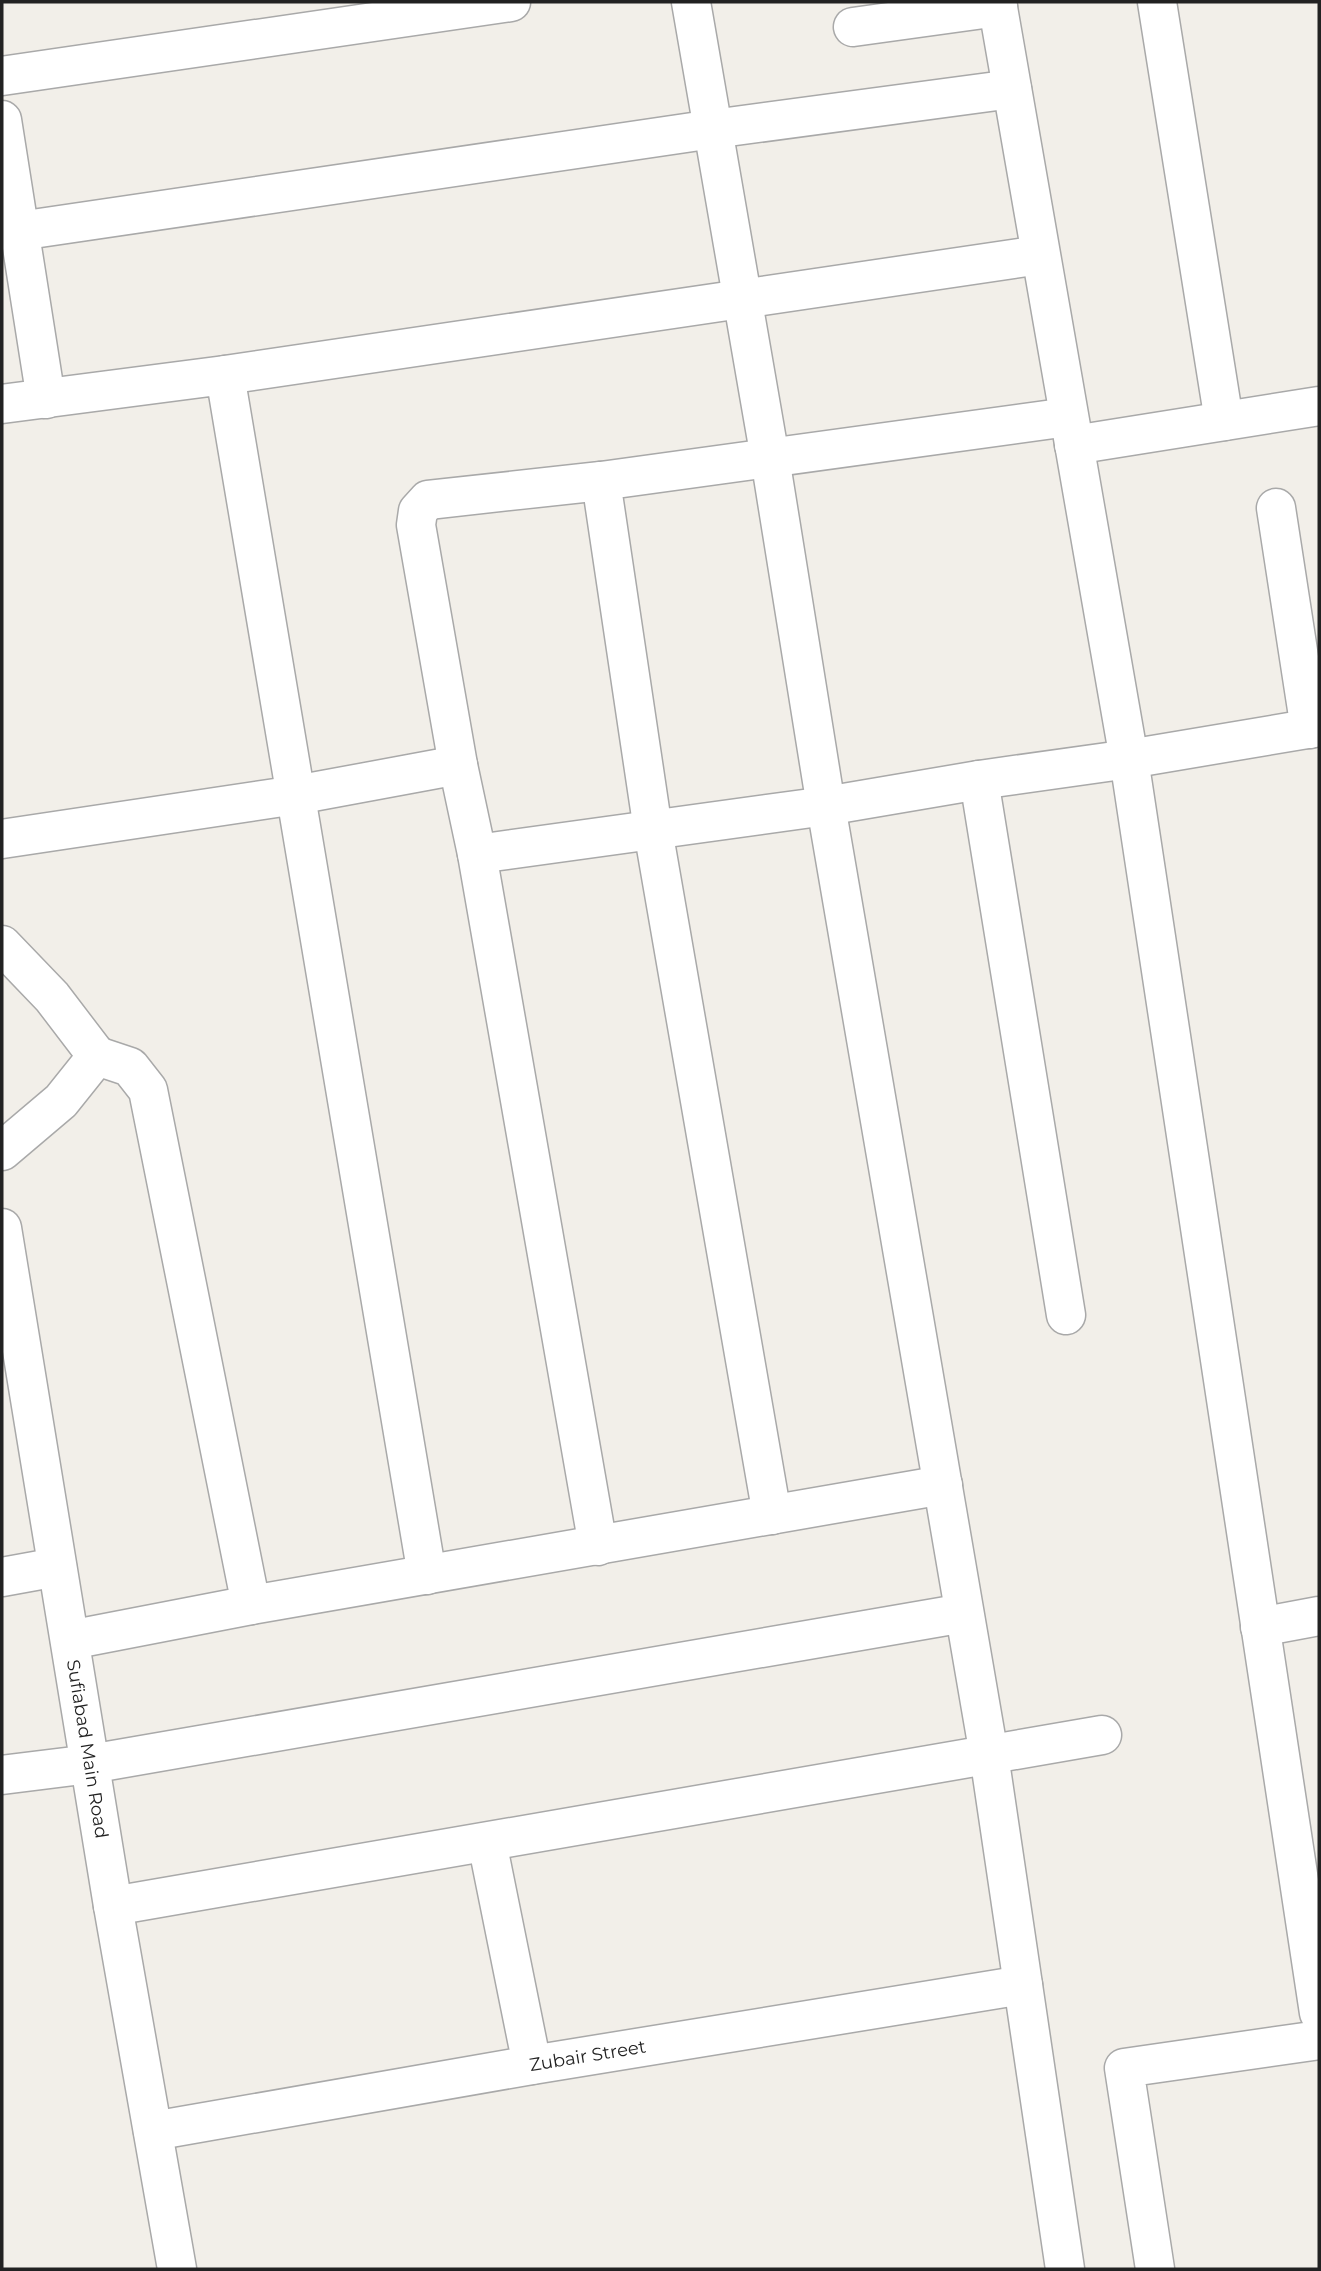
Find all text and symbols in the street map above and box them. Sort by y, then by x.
street label: Sufiabad Main Road [62,1658,113,1840]
street label: Zubair Street [528,2036,647,2076]

